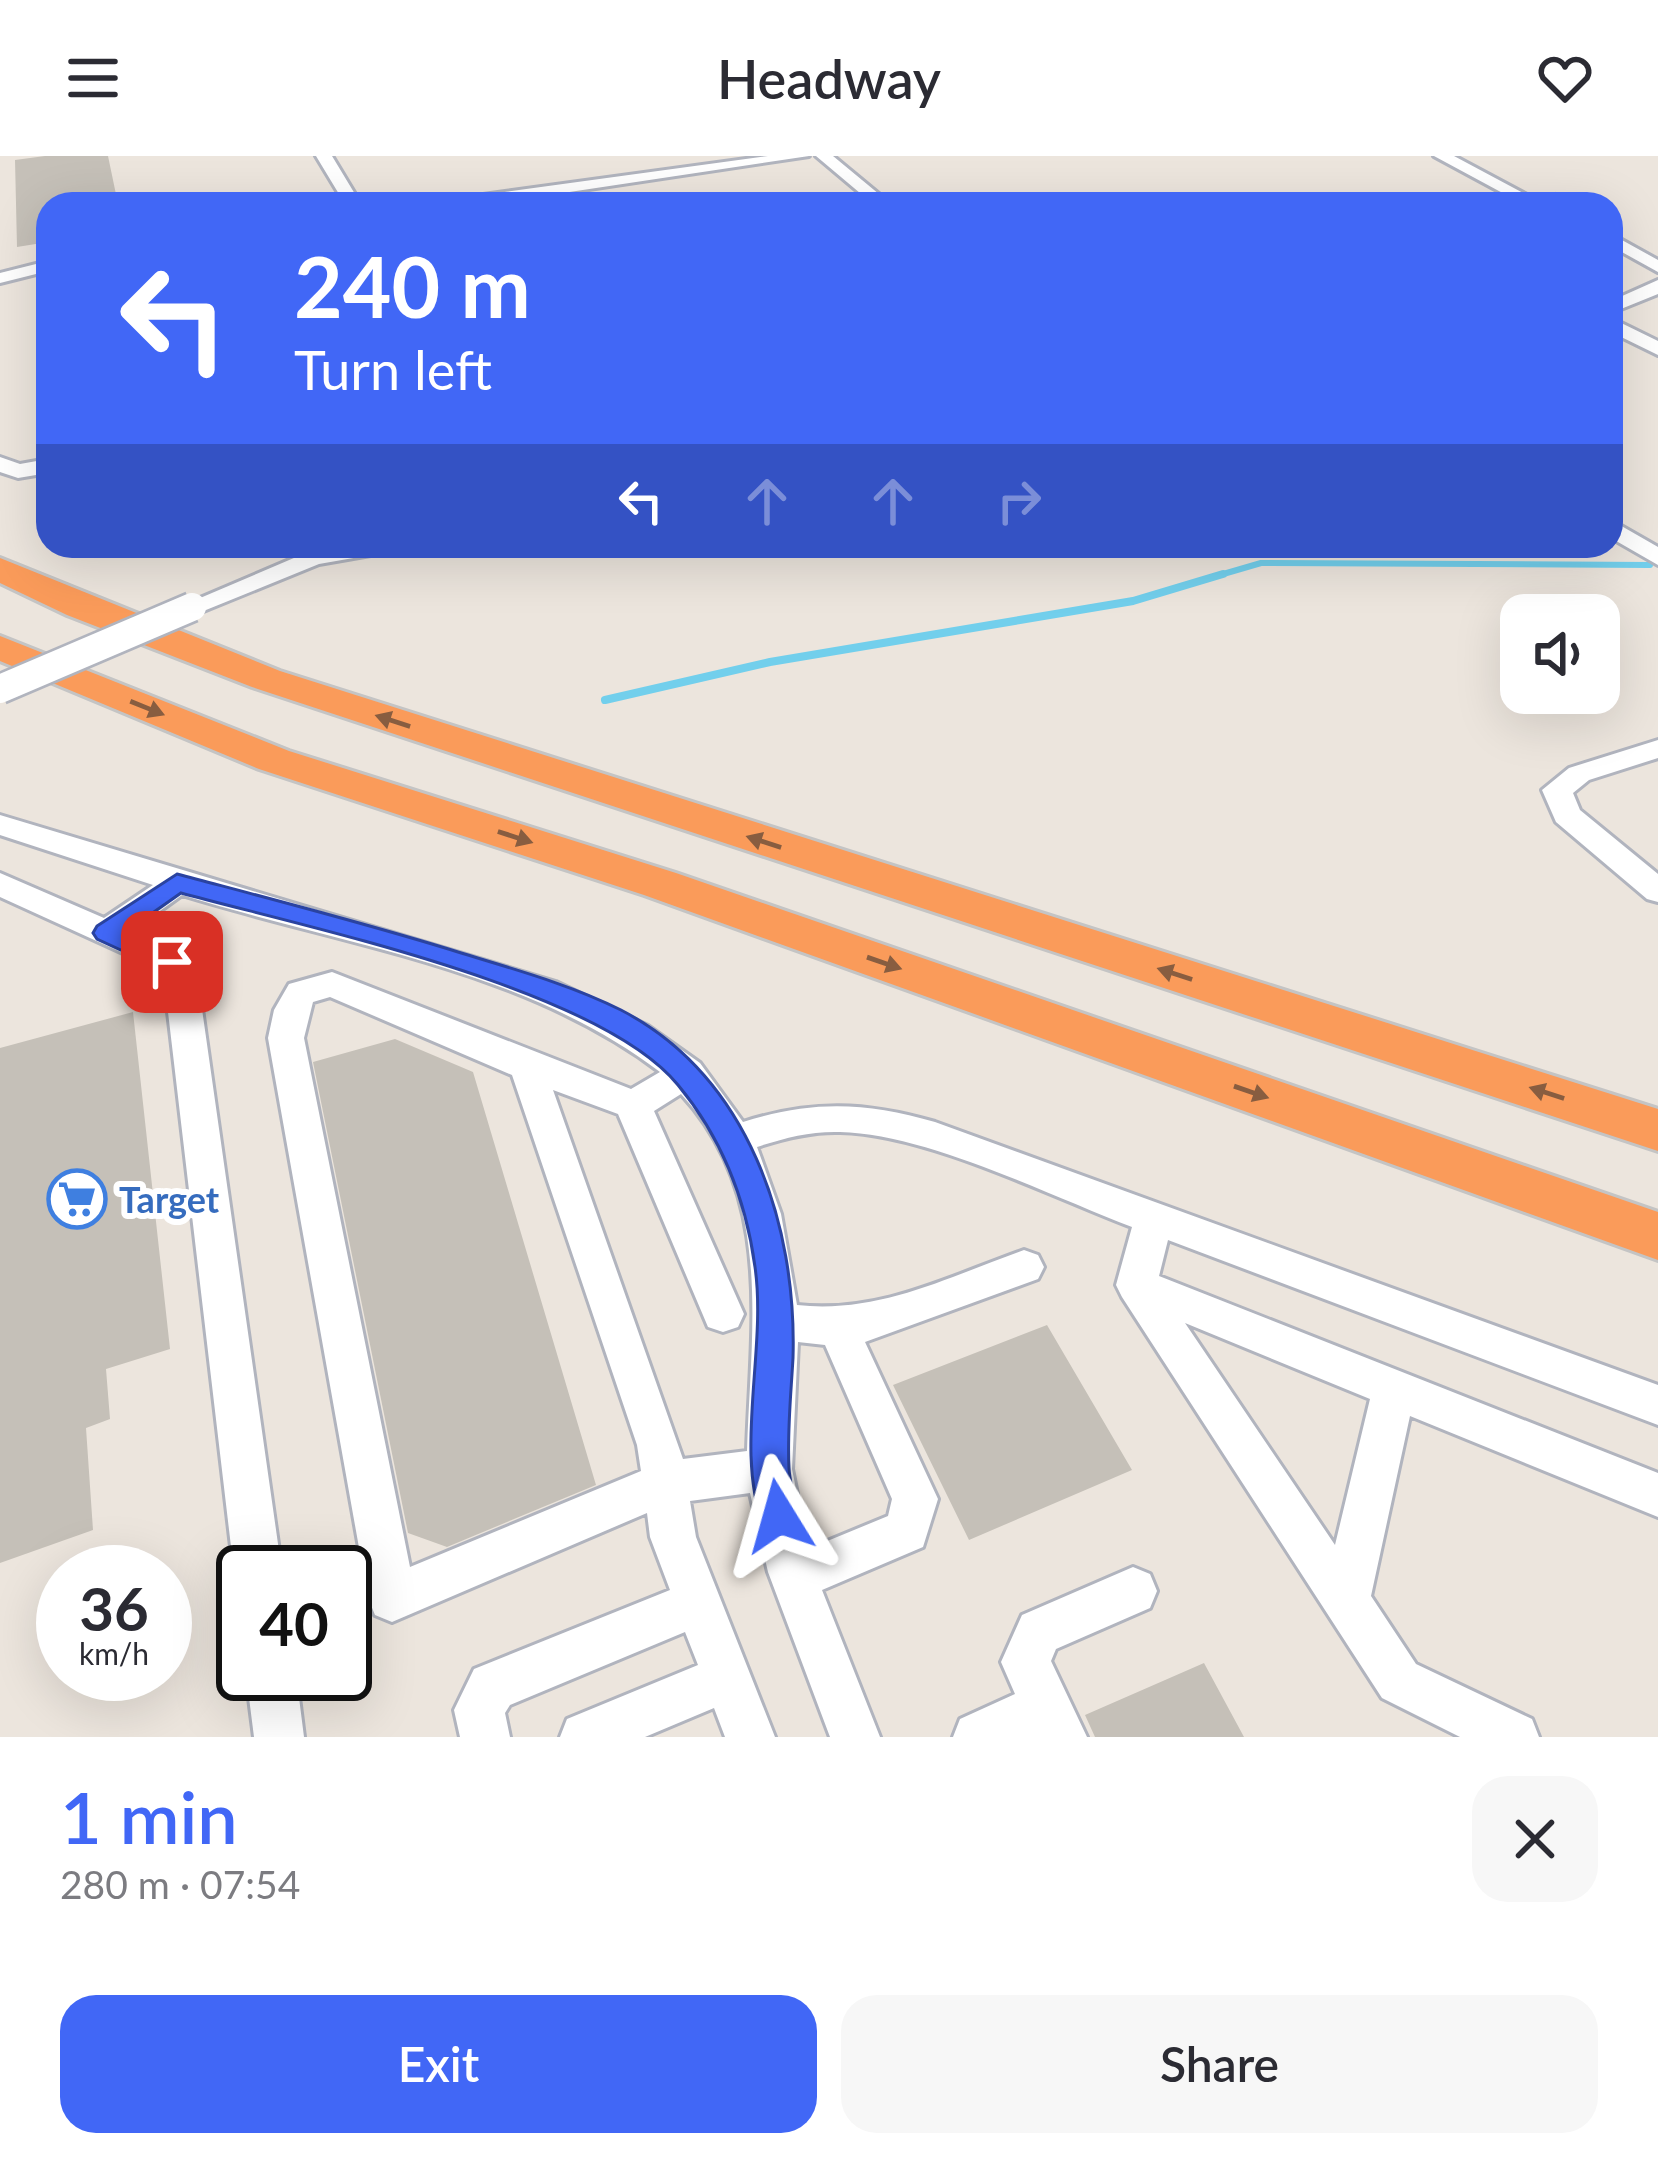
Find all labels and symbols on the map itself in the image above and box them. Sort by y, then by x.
one-way arrow [129,699,165,718]
one-way arrow [374,710,411,729]
one-way arrow [497,829,533,848]
one-way arrow [745,831,782,850]
pin [121,911,223,1013]
one-way arrow [866,955,902,973]
one-way arrow [1156,964,1193,982]
one-way arrow [1528,1083,1565,1102]
one-way arrow [1234,1084,1270,1102]
supermarket icon: Target [46,1168,108,1230]
place label: Target [119,1177,220,1221]
position arrow [716,1453,842,1579]
speed limit sign: 40 [216,1545,372,1701]

